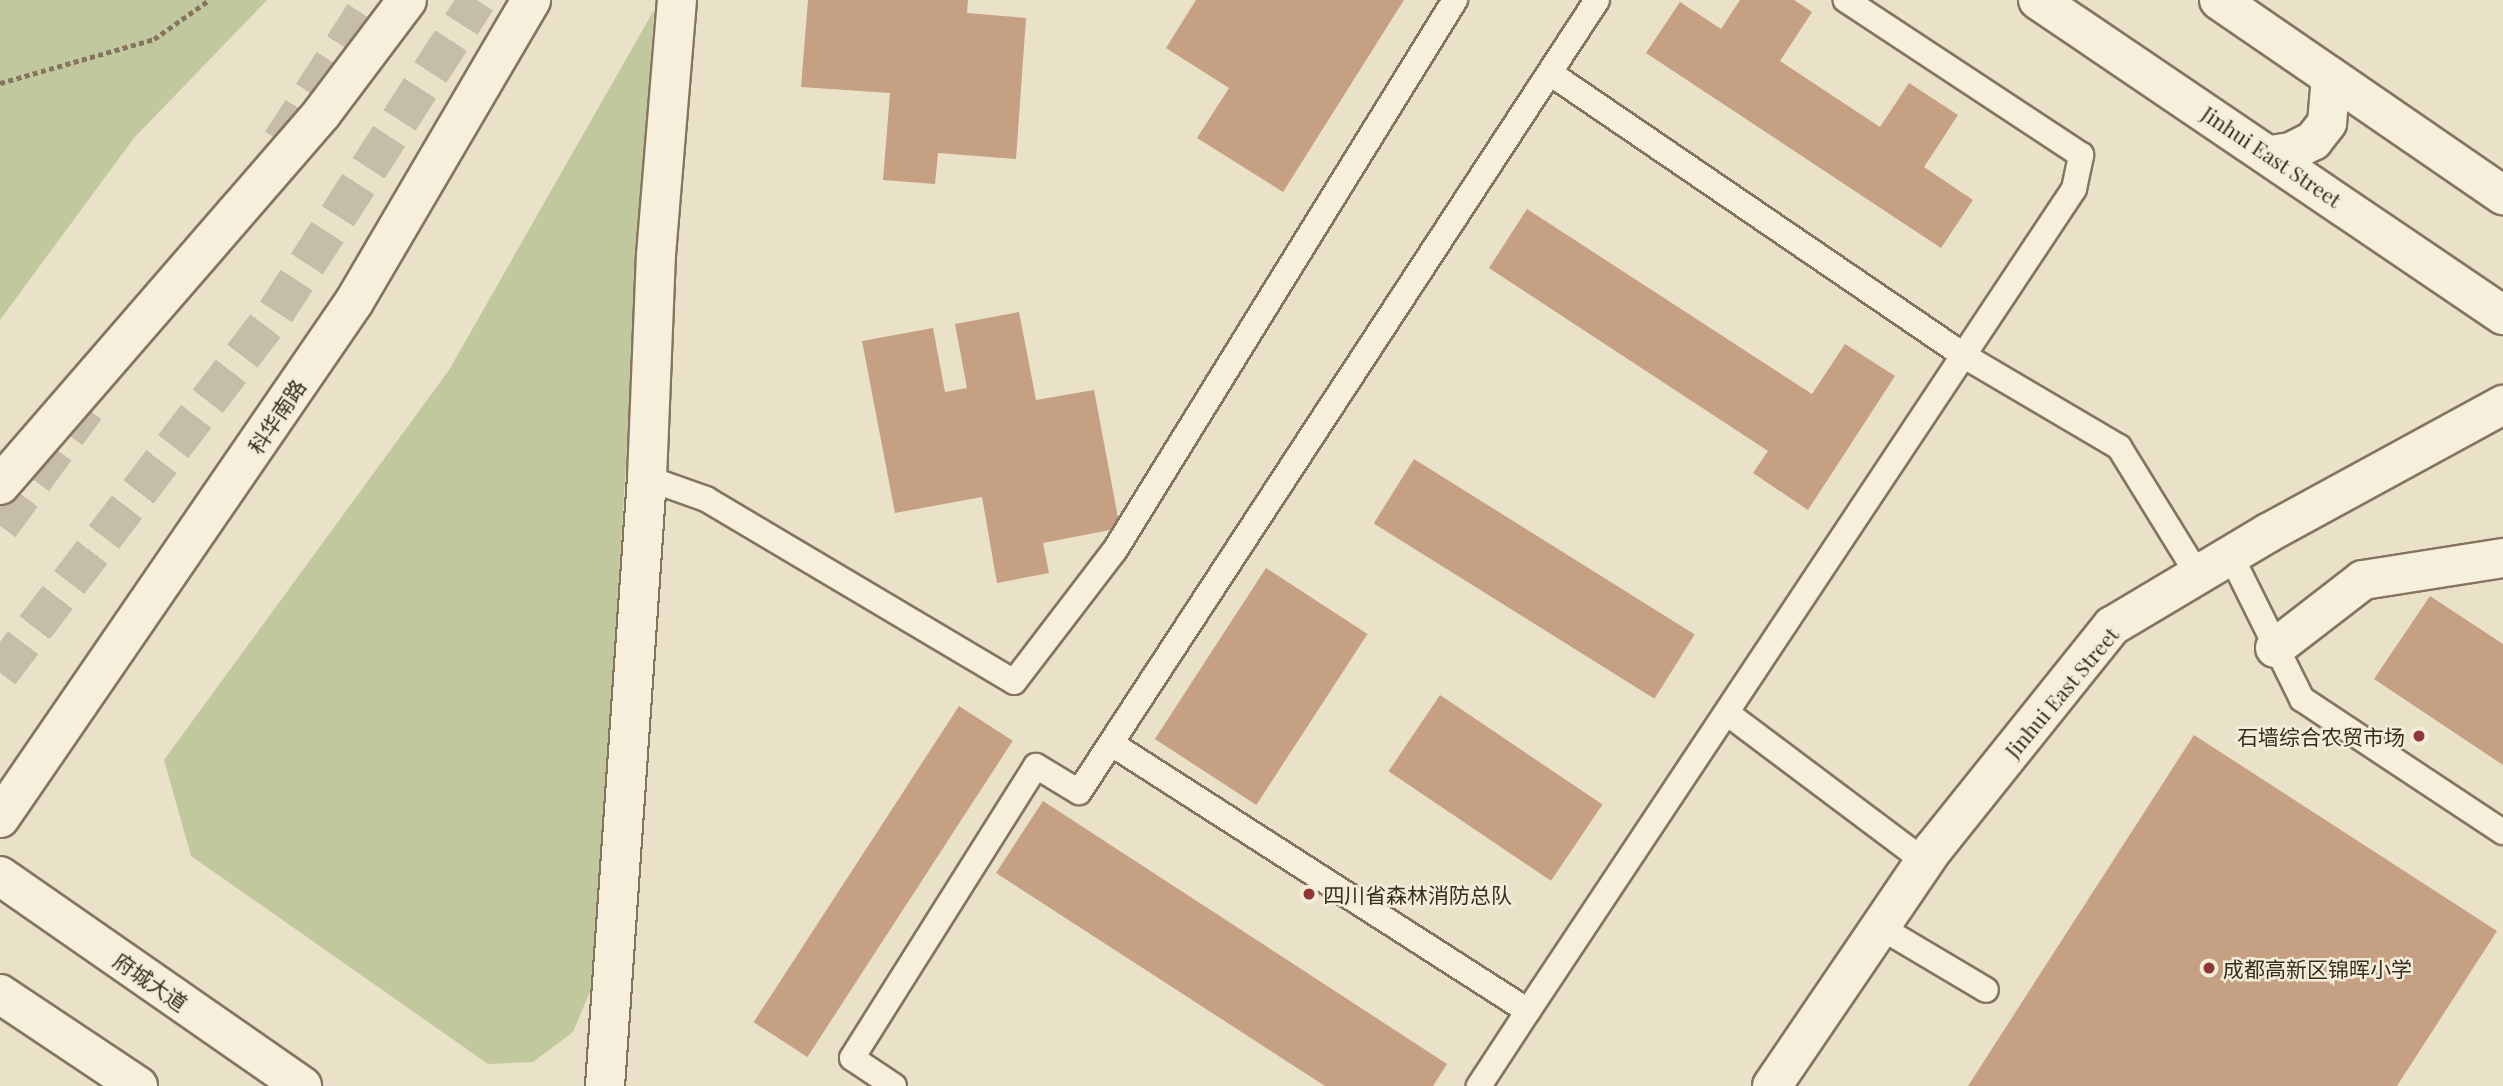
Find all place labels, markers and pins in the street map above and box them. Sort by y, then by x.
place label: 石墙综合农贸市场 [2237,723,2405,749]
marker: 石墙综合农贸市场 [2411,728,2427,744]
place label: 四川省森林消防总队 [1323,881,1512,907]
marker: 四川省森林消防总队 [1301,886,1317,902]
place label: 成都高新区锦晖小学 [2223,955,2412,981]
marker: 成都高新区锦晖小学 [2201,960,2217,976]

